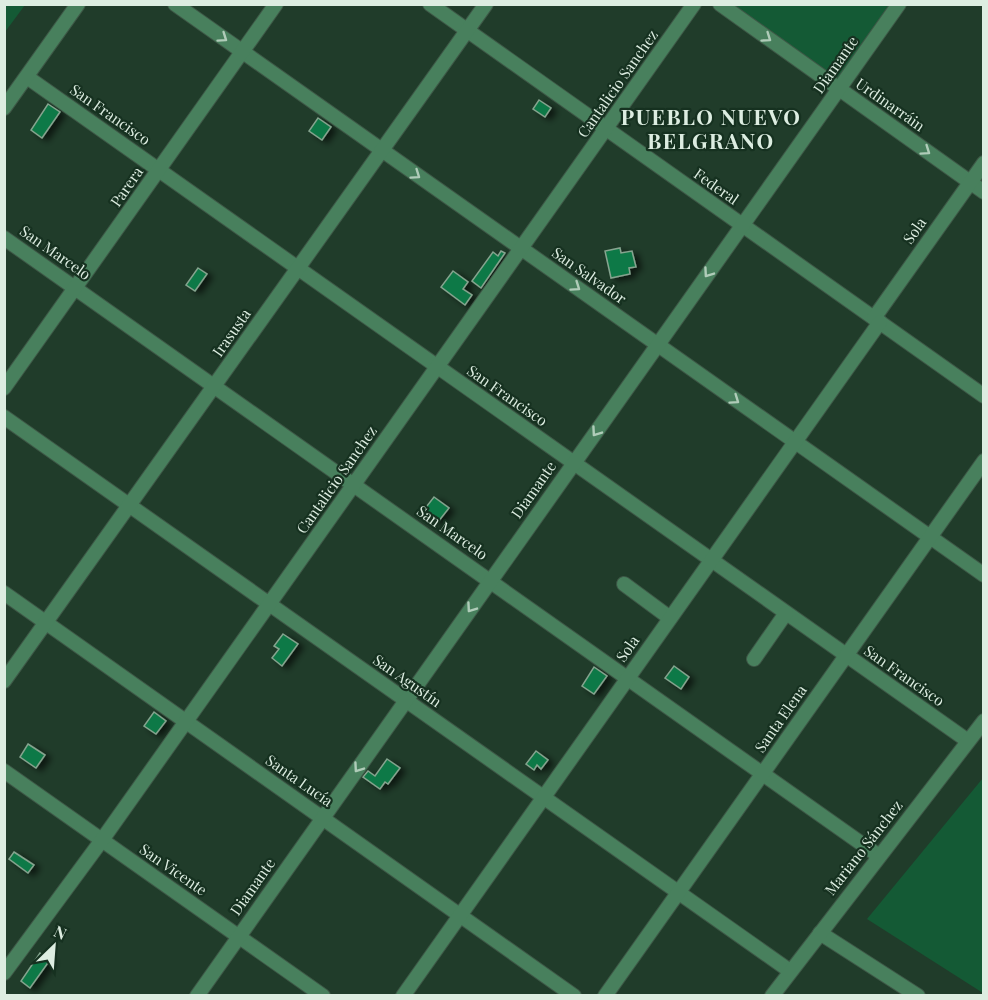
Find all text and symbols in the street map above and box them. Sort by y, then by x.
street label: Cantalicio Sanchez [573,26,662,141]
one-way arrow [216,31,227,42]
one-way arrow [761,31,772,42]
street label: Diamante [808,32,862,97]
street label: Urdinarráin [852,73,929,135]
street label: San Francisco [66,79,155,149]
district label: PUEBLO NUEVO BELGRANO [621,102,801,154]
one-way arrow [920,144,931,155]
street label: Parera [105,162,147,210]
street label: Federal [690,164,743,209]
one-way arrow [410,168,421,179]
street label: Sola [898,213,931,248]
street label: San Marcelo [16,220,95,284]
street label: San Salvador [548,242,631,308]
one-way arrow [705,266,716,277]
one-way arrow [569,280,580,291]
street label: Irasusta [207,304,255,360]
street label: San Francisco [463,360,552,430]
one-way arrow [728,393,739,404]
street label: Cantalicio Sanchez [292,422,381,537]
one-way arrow [592,426,603,437]
street label: Diamante [506,457,560,522]
street label: San Marcelo [413,500,492,564]
one-way arrow [467,602,478,613]
street label: Sola [611,631,644,666]
street label: San Francisco [860,640,949,710]
street label: San Agustín [369,649,446,711]
street label: Santa Elena [750,680,811,756]
street label: Santa Lucía [262,750,338,811]
one-way arrow [354,761,365,772]
street label: Mariano Sánchez [820,796,907,899]
street label: San Vicente [136,839,211,900]
street label: Diamante [225,854,279,919]
north arrow [24,916,84,976]
text: N [51,920,71,944]

